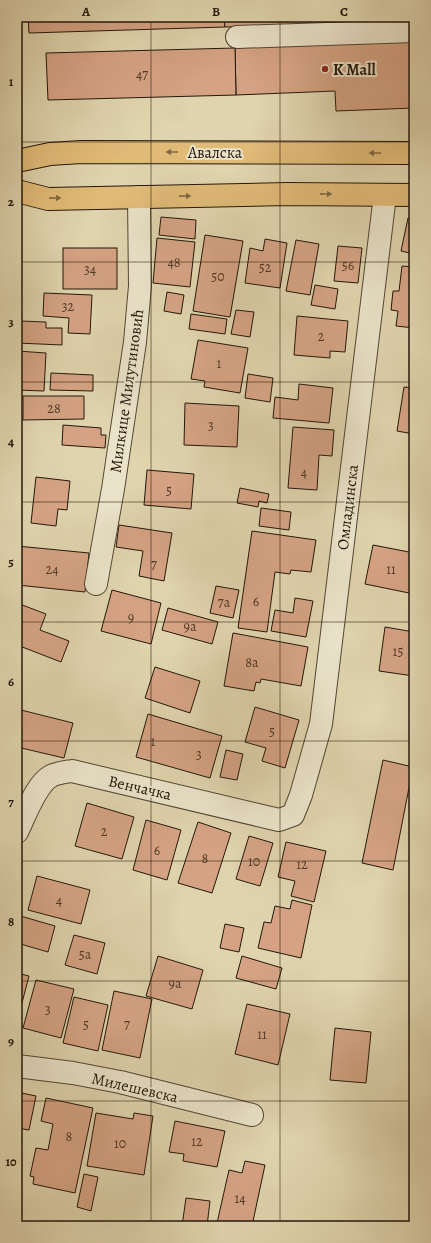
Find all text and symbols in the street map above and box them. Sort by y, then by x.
text: A [81,3,91,20]
text: B [212,3,220,20]
text: C [340,3,348,20]
place label: K Mall [333,59,377,81]
marker: K Mall [320,64,330,74]
house number: 47 [136,65,148,84]
text: 1 [9,73,14,90]
street label: Авалска [187,142,243,164]
one-way arrow [165,149,178,155]
one-way arrow [368,150,381,156]
one-way arrow [320,191,333,197]
text: 2 [8,193,15,210]
one-way arrow [179,193,192,199]
one-way arrow [49,195,61,202]
house number: 48 [167,253,181,272]
house number: 56 [342,256,354,275]
house number: 52 [259,258,272,277]
house number: 34 [84,260,96,279]
house number: 50 [211,267,225,286]
house number: 32 [62,297,75,316]
street label: Милкице Милутиновић [105,307,149,474]
text: 3 [8,313,14,330]
house number: 2 [318,327,325,346]
house number: 1 [217,354,222,373]
house number: 28 [47,399,61,418]
house number: 3 [208,416,214,435]
text: 4 [8,433,14,450]
house number: 4 [301,463,307,482]
street label: Омладинска [332,463,364,551]
house number: 5 [166,481,172,500]
text: 5 [8,553,14,570]
house number: 7 [151,555,157,574]
house number: 24 [46,560,59,579]
house number: 11 [386,560,396,579]
house number: 6 [253,592,259,611]
house number: 7a [218,593,231,612]
house number: 9 [128,608,134,627]
house number: 9a [184,617,197,636]
house number: 15 [393,642,403,661]
house number: 8a [245,653,259,672]
text: 6 [8,673,14,690]
house number: 5 [269,722,275,741]
house number: 1 [151,732,156,751]
house number: 3 [196,745,202,764]
street label: Венчачка [106,770,174,806]
text: 7 [8,793,14,810]
house number: 2 [101,822,108,841]
house number: 6 [154,841,160,860]
house number: 8 [202,849,209,868]
house number: 10 [248,852,260,871]
house number: 12 [296,855,308,874]
house number: 4 [56,891,62,910]
text: 8 [8,913,14,930]
house number: 5a [79,945,92,964]
house number: 9a [169,974,182,993]
house number: 3 [45,1000,51,1019]
house number: 5 [83,1015,89,1034]
house number: 7 [124,1015,130,1034]
house number: 11 [257,1025,267,1044]
text: 9 [8,1033,14,1050]
street label: Милешевска [89,1067,181,1109]
house number: 8 [66,1127,73,1146]
house number: 12 [191,1132,203,1151]
house number: 10 [114,1134,126,1153]
text: 10 [5,1153,17,1170]
house number: 14 [234,1189,246,1208]

